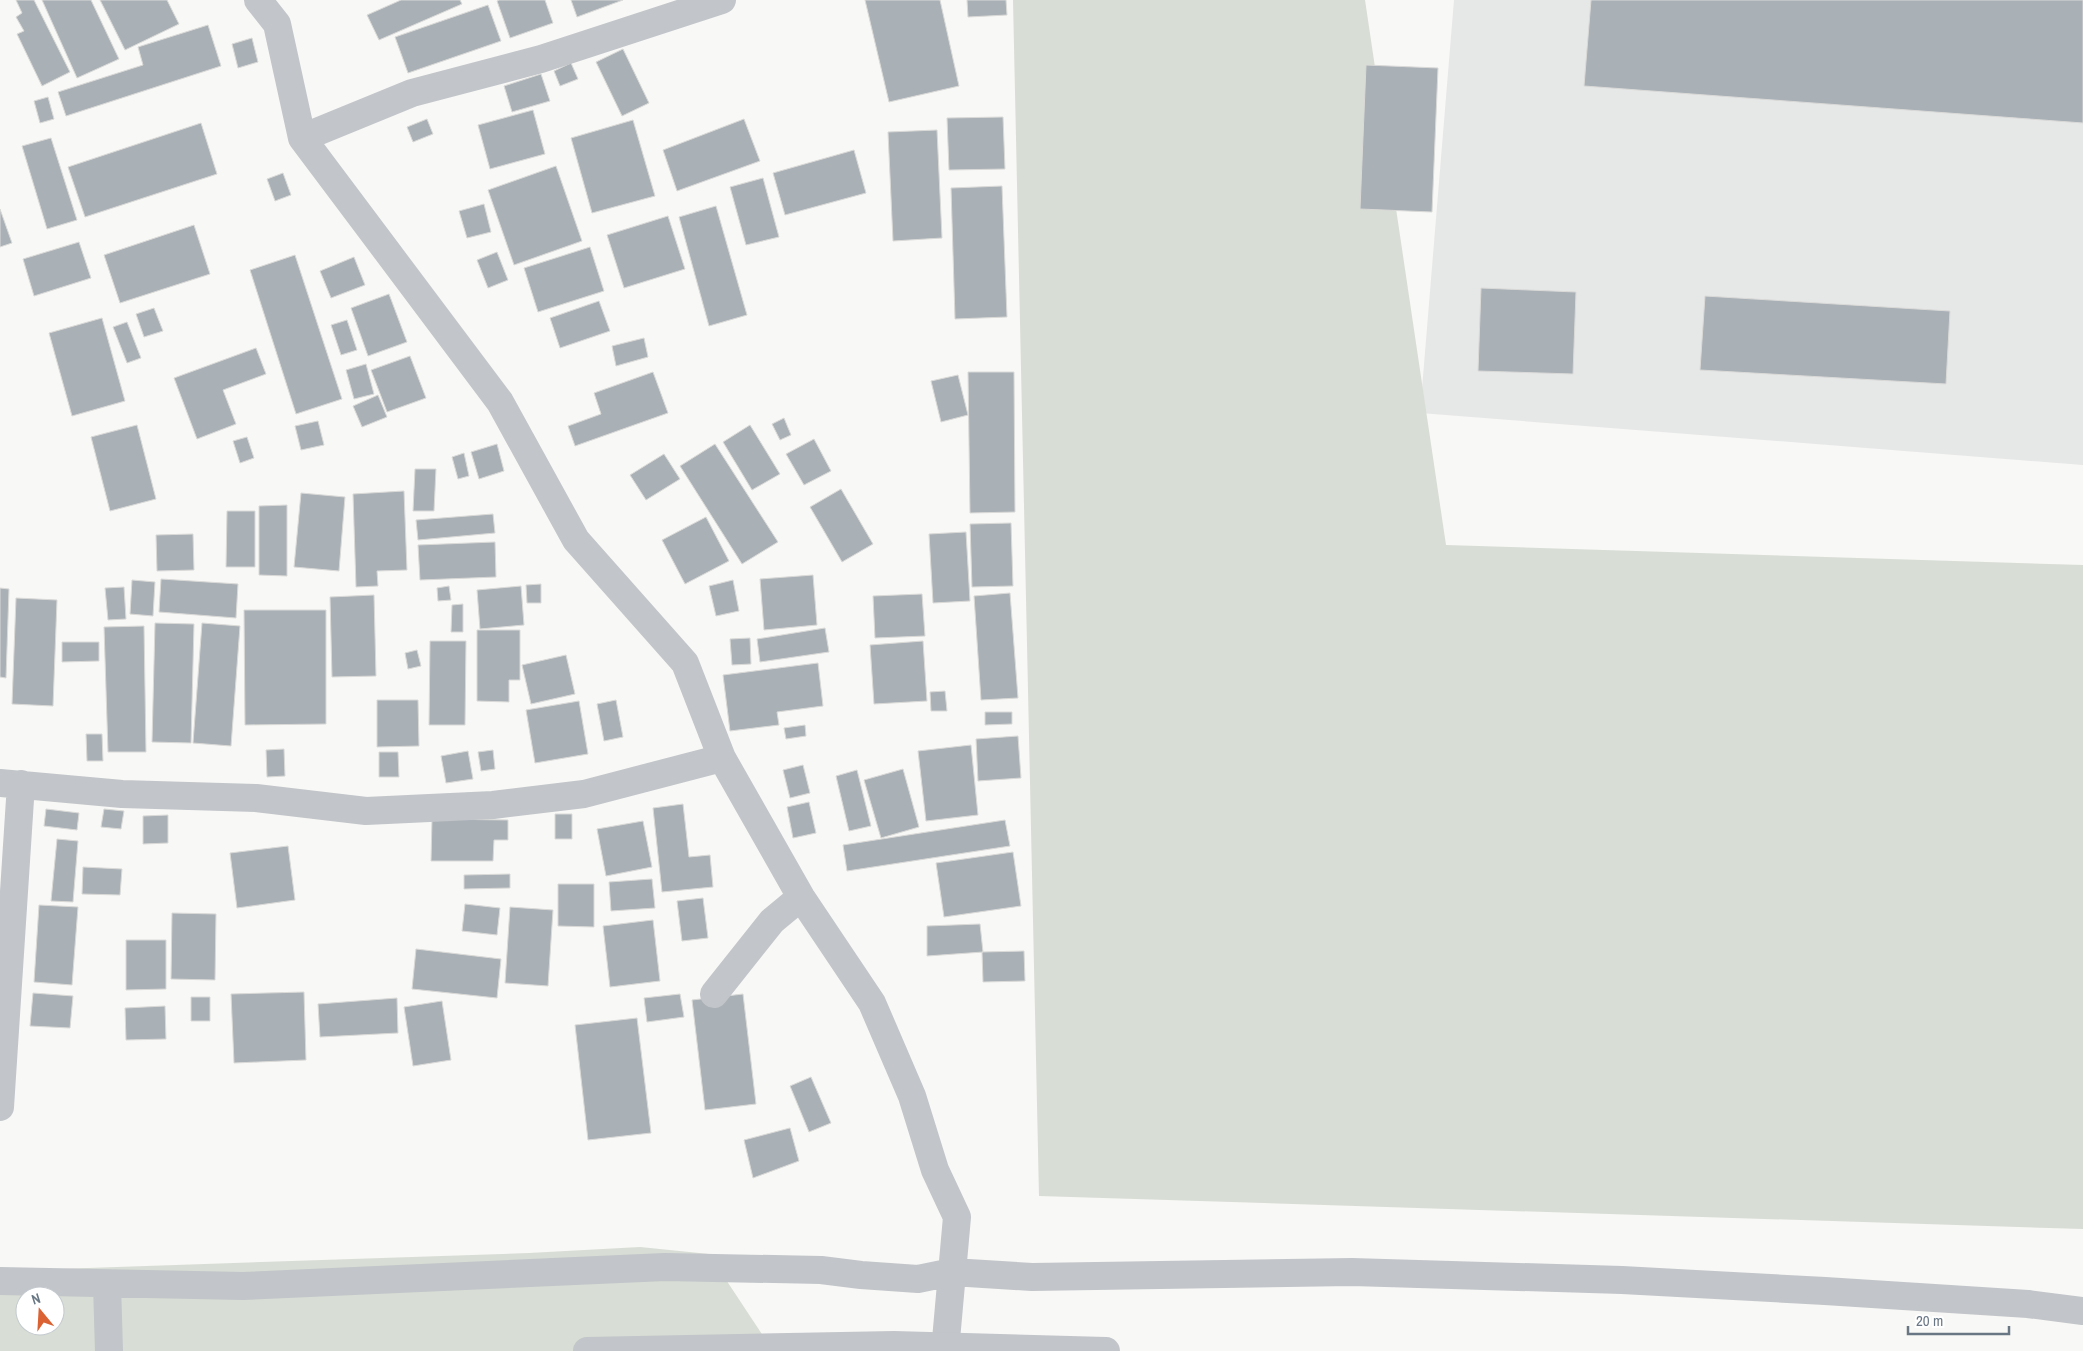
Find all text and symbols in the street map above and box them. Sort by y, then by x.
north arrow [15,1286,65,1336]
text: N [29,1289,43,1308]
scale bar [1908,1304,2009,1336]
text: 20 m [1916,1310,1943,1331]

